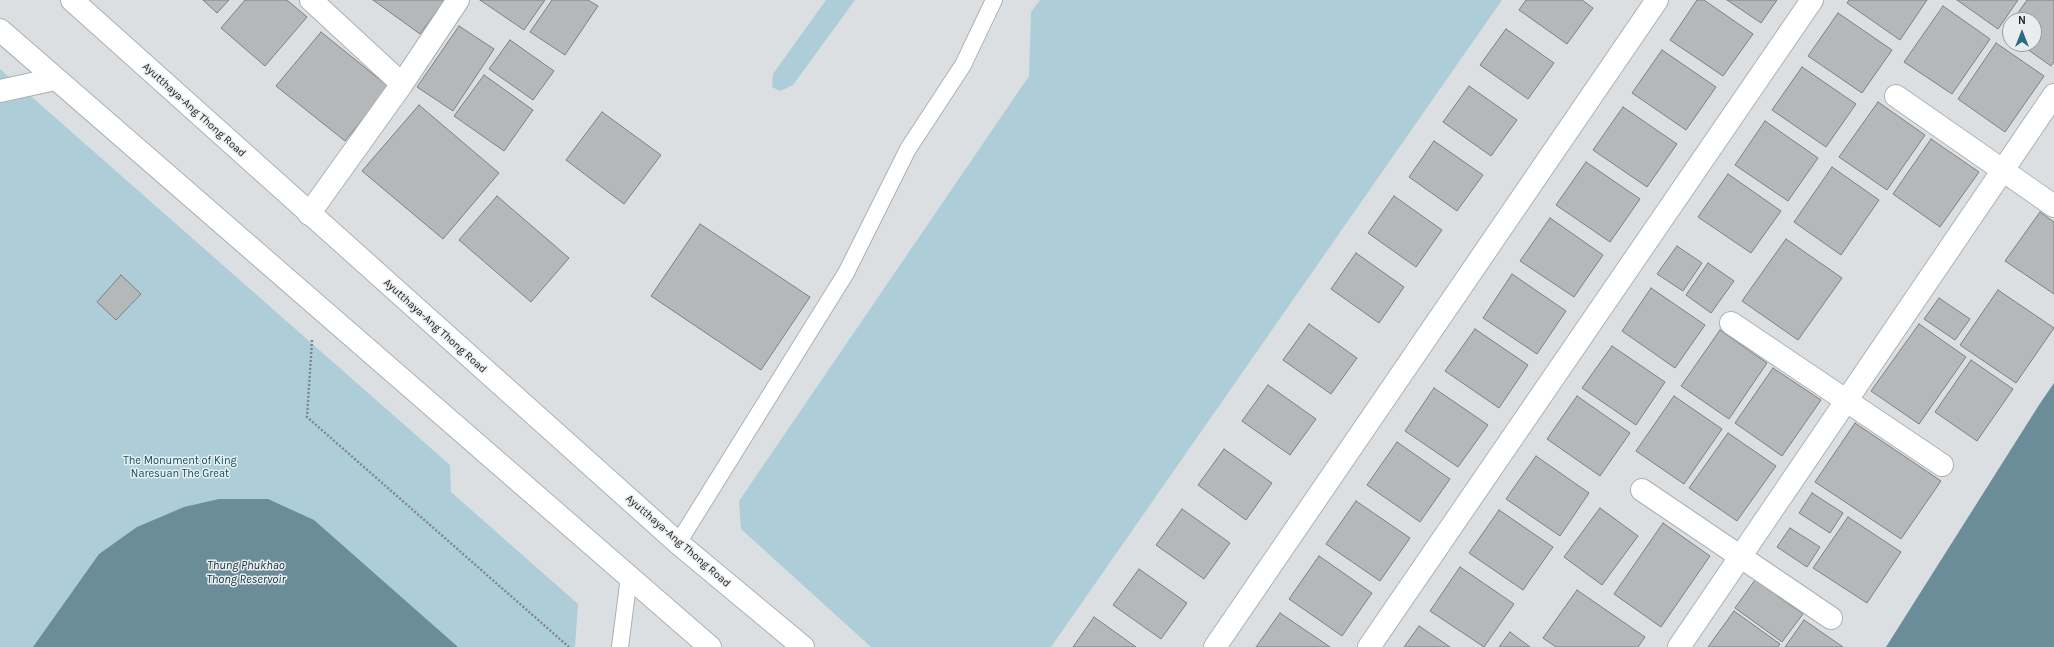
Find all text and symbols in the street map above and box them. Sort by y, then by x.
north arrow [2002,12,2042,52]
text: N [2018,14,2026,27]
street label: Ayutthaya-Ang Thong Road [140,60,248,160]
street label: Ayutthaya-Ang Thong Road [381,276,489,376]
park label: The Monument of King Naresuan The Great [123,454,237,480]
street label: Ayutthaya-Ang Thong Road [623,492,733,590]
water label: Thung Phukhao Thong Reservoir [206,559,286,587]

